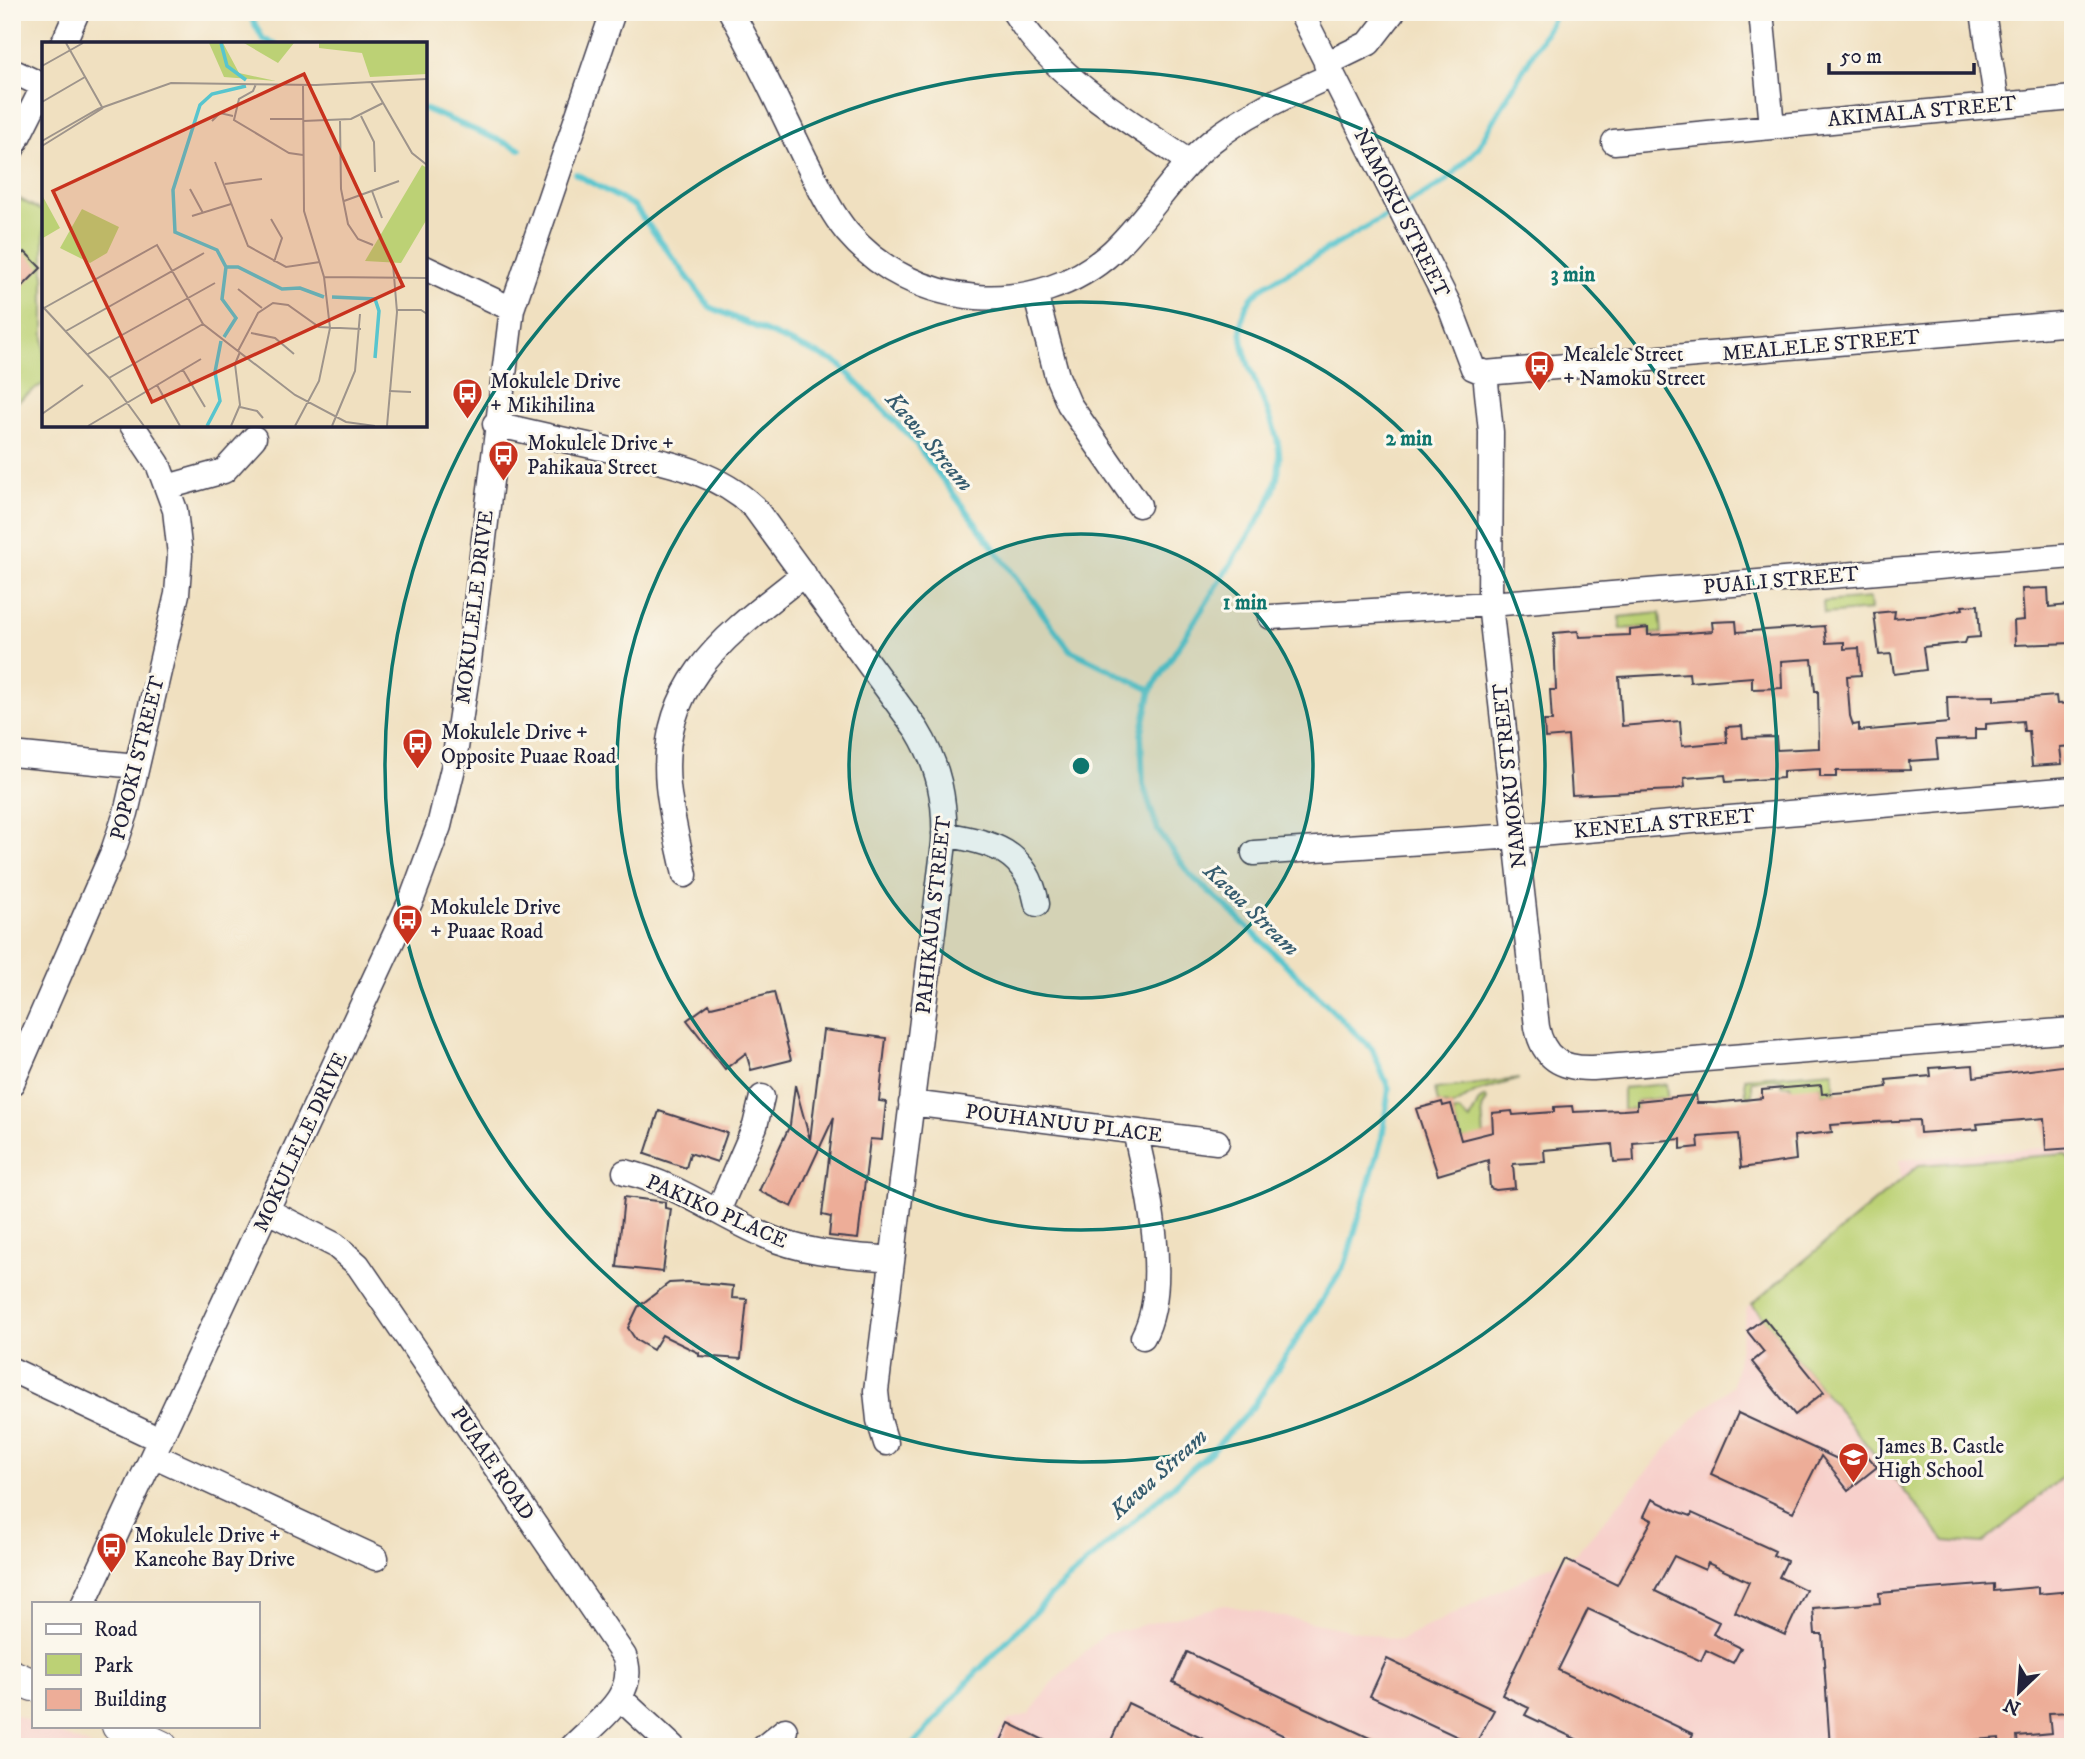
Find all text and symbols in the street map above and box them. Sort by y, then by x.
scale bar [1829,32,1975,76]
inset map [42,42,427,427]
text: 50 m [1840,44,1882,70]
street label: AKIMALA STREET [1827,91,2018,133]
street label: NAMOKU STREET [1347,125,1455,302]
text: 3 min [1551,262,1596,288]
street label: MEALELE STREET [1721,324,1921,368]
place label: Mealele Street + Namoku Street [1563,342,1706,392]
bus stop icon: Mealele Street + Namoku Street [1523,349,1557,393]
place label: Mokulele Drive + Mikihilina [490,369,621,419]
bus stop icon: Mokulele Drive + Mikihilina [450,376,484,420]
water label: Kawa Stream [878,385,979,498]
text: 2 min [1386,426,1434,452]
place label: Mokulele Drive + Pahikaua Street [527,431,674,481]
bus stop icon: Mokulele Drive + Pahikaua Street [487,438,521,482]
street label: MOKULELE DRIVE [450,509,500,706]
street label: PUALI STREET [1702,561,1860,601]
text: 1 min [1223,590,1268,616]
street label: POPOKI STREET [105,673,171,843]
street label: NAMOKU STREET [1487,682,1533,870]
place label: Mokulele Drive + Opposite Puaae Road [441,720,617,770]
bus stop icon: Mokulele Drive + Opposite Puaae Road [401,727,435,771]
centre of rings [1069,754,1093,778]
street label: KENELA STREET [1572,803,1756,845]
street label: PAHIKAUA STREET [911,815,957,1015]
water label: Kawa Stream [1196,857,1305,963]
place label: Mokulele Drive + Puaae Road [430,895,561,945]
bus stop icon: Mokulele Drive + Puaae Road [390,902,424,946]
street label: MOKULELE DRIVE [248,1048,354,1236]
street label: POUHANUU PLACE [964,1099,1164,1149]
street label: PAKIKO PLACE [642,1169,791,1255]
street label: PUAAE ROAD [445,1402,540,1525]
water label: Kawa Stream [1103,1422,1214,1526]
place label: James B. Castle High School [1875,1434,2004,1484]
school or university icon: James B. Castle High School [1837,1441,1871,1485]
place label: Mokulele Drive + Kaneohe Bay Drive [134,1523,295,1573]
bus stop icon: Mokulele Drive + Kaneohe Bay Drive [94,1530,128,1574]
legend [32,1602,259,1728]
text: Road [94,1617,138,1643]
text: Park [94,1653,134,1679]
north arrow [1983,1658,2054,1728]
text: Building [94,1687,167,1713]
text: N [2000,1692,2024,1720]

